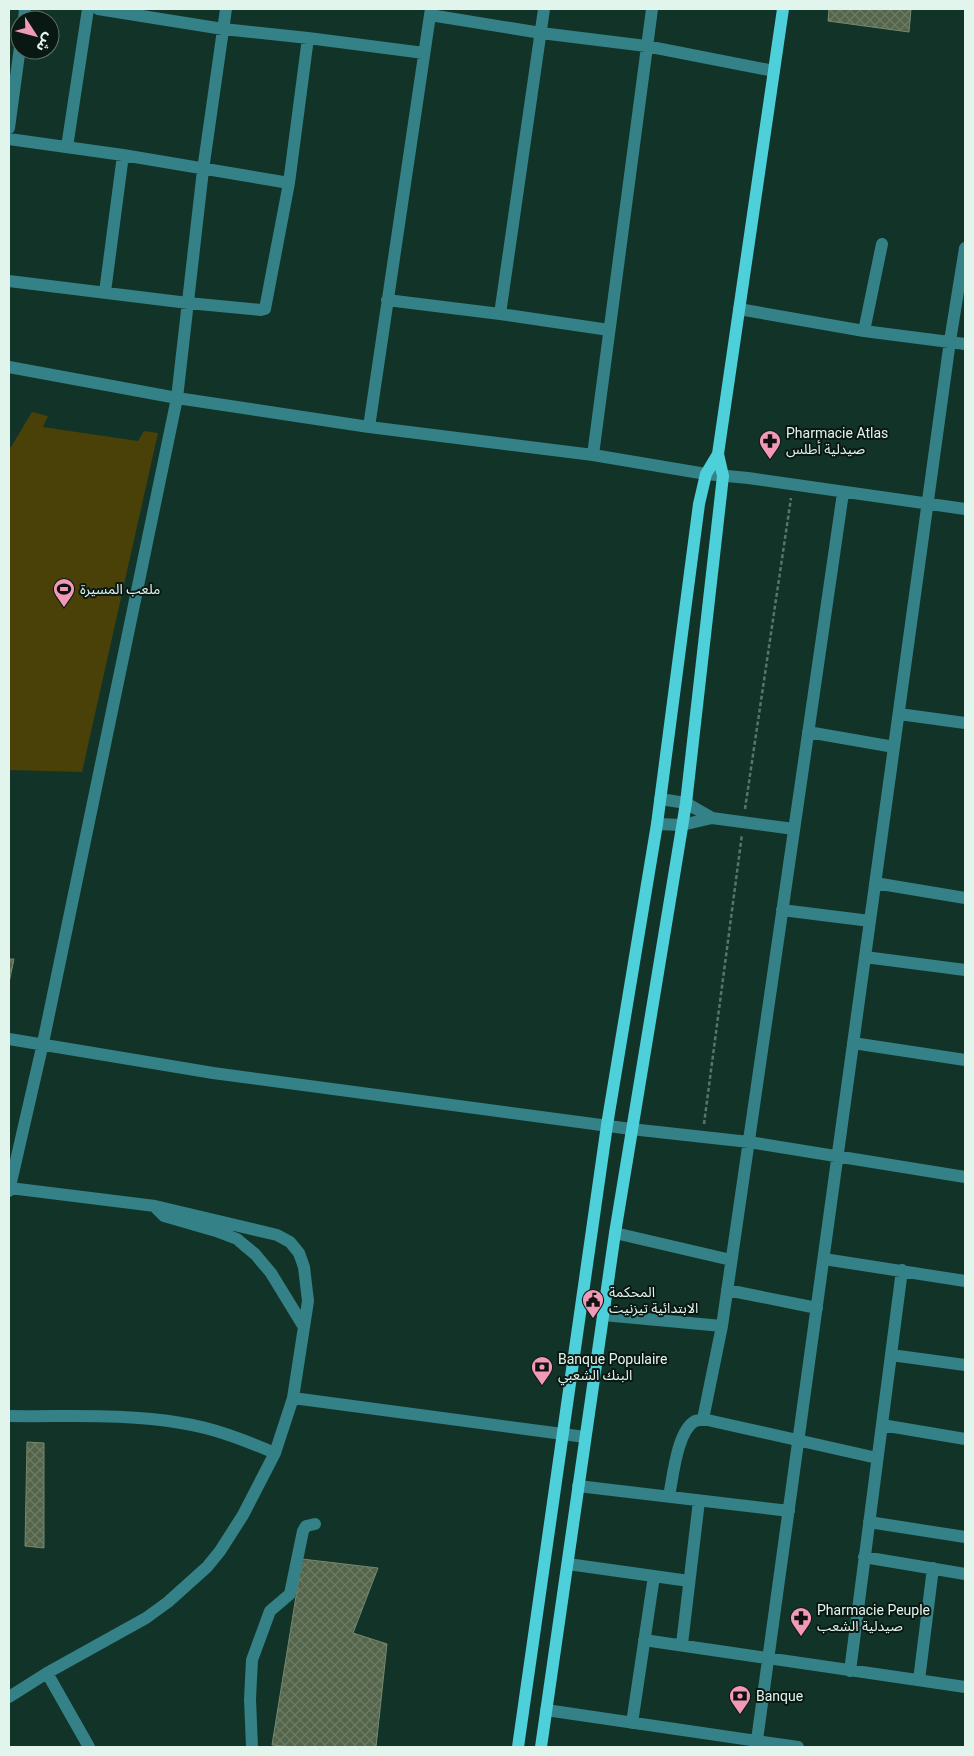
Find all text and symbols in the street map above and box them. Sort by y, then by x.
north arrow [10,10,60,60]
text: ش [33,30,58,55]
place label: Pharmacie Atlas صيدلية أطلس [786,425,888,458]
pharmacy icon: Pharmacie Atlas صيدلية أطلس [758,429,782,460]
sports icon: ملعب المسيرة [52,577,76,608]
place label: ملعب المسيرة [80,581,160,598]
place label: المحكمة الابتدائية تيزنيت [609,1284,698,1317]
public building icon: المحكمة الابتدائية تيزنيت [581,1288,605,1319]
place label: Banque Populaire البنك الشعبي [558,1351,667,1386]
bank icon: Banque Populaire البنك الشعبي [530,1355,554,1386]
place label: Pharmacie Peuple صيدلية الشعب [817,1602,930,1634]
pharmacy icon: Pharmacie Peuple صيدلية الشعب [789,1606,813,1637]
bank icon: Banque [728,1684,752,1715]
place label: Banque [756,1688,803,1704]

